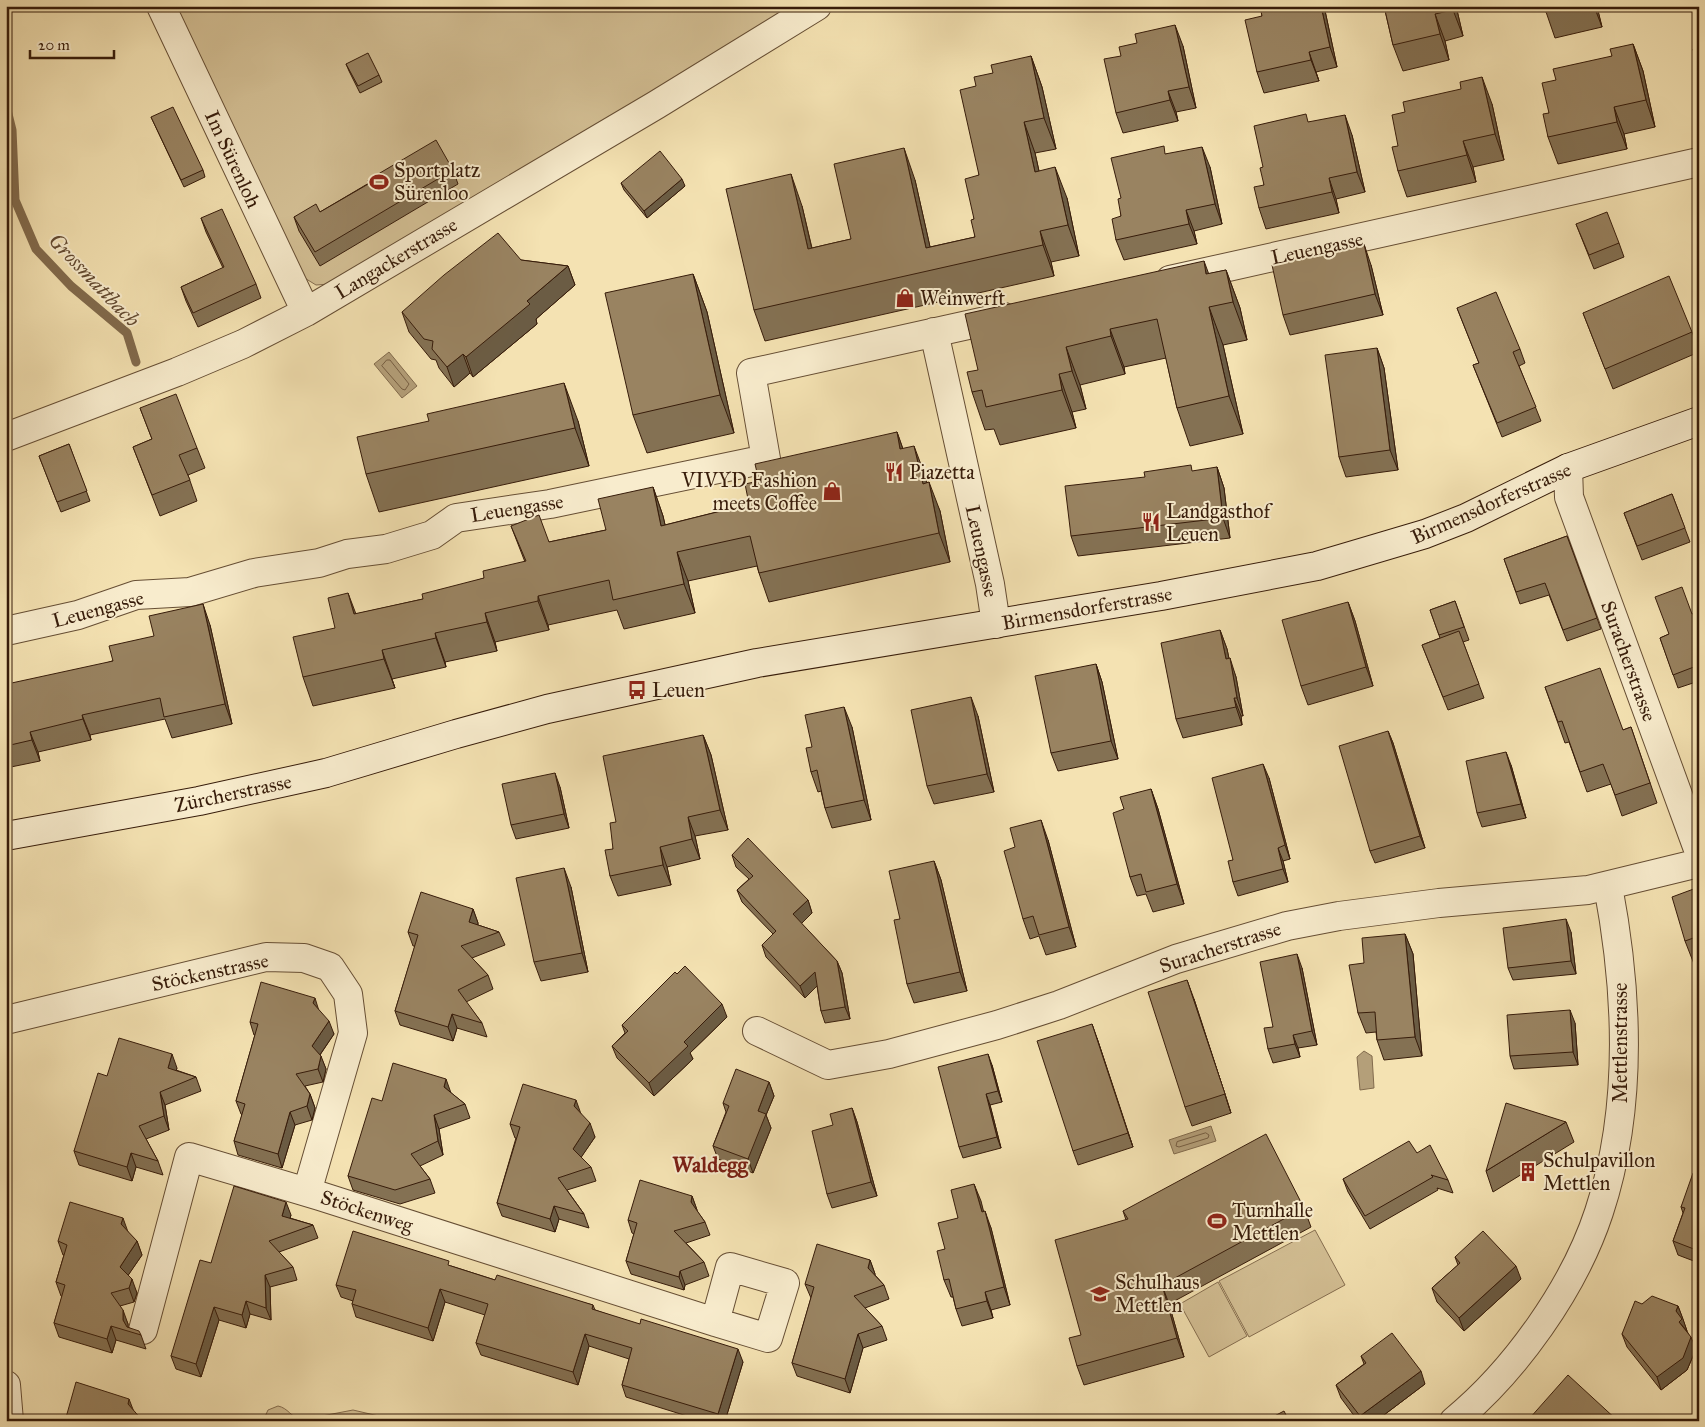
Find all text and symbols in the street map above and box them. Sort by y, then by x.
scale bar [30,28,114,60]
text: 20 m [38,36,70,54]
street label: Im Sürenloh [200,106,266,212]
place label: Sportplatz Sürenloo [394,158,480,205]
sports icon: Sportplatz Sürenloo [368,171,390,193]
street label: Langackerstrasse [330,212,462,305]
street label: Leuengasse [1269,227,1365,270]
water label: Grossmattbach [43,228,145,332]
place label: Weinwerft [920,286,1005,310]
shop icon: Weinwerft [894,287,916,309]
street label: Birmensdorferstrasse [1407,457,1575,549]
place label: Piazetta [909,460,975,484]
restaurant icon: Piazetta [883,461,905,483]
place label: VIVYD Fashion meets Coffee [680,468,817,515]
shop icon: VIVYD Fashion meets Coffee [821,480,843,502]
street label: Leuengasse [469,489,565,528]
place label: Landgasthof Leuen [1166,499,1273,546]
street label: Leuengasse [960,503,1003,599]
restaurant icon: Landgasthof Leuen [1140,511,1162,533]
street label: Birmensdorferstrasse [1000,581,1174,635]
street label: Leuengasse [50,585,147,634]
street label: Suracherstrasse [1596,597,1662,725]
place label: Leuen [652,678,705,702]
bus stop icon: Leuen [626,679,648,701]
street label: Zürcherstrasse [172,769,294,817]
street label: Suracherstrasse [1156,916,1284,978]
street label: Stöckenstrasse [149,948,271,996]
street label: Mettlenstrasse [1608,983,1632,1103]
place label: Schulpavillon Mettlen [1543,1148,1655,1195]
district label: Waldegg [672,1151,749,1178]
building icon: Schulpavillon Mettlen [1517,1161,1539,1183]
street label: Stöckenweg [317,1185,417,1238]
place label: Turnhalle Mettlen [1232,1198,1313,1245]
sports icon: Turnhalle Mettlen [1206,1210,1228,1232]
place label: Schulhaus Mettlen [1115,1270,1200,1317]
school or university icon: Schulhaus Mettlen [1089,1283,1111,1305]

